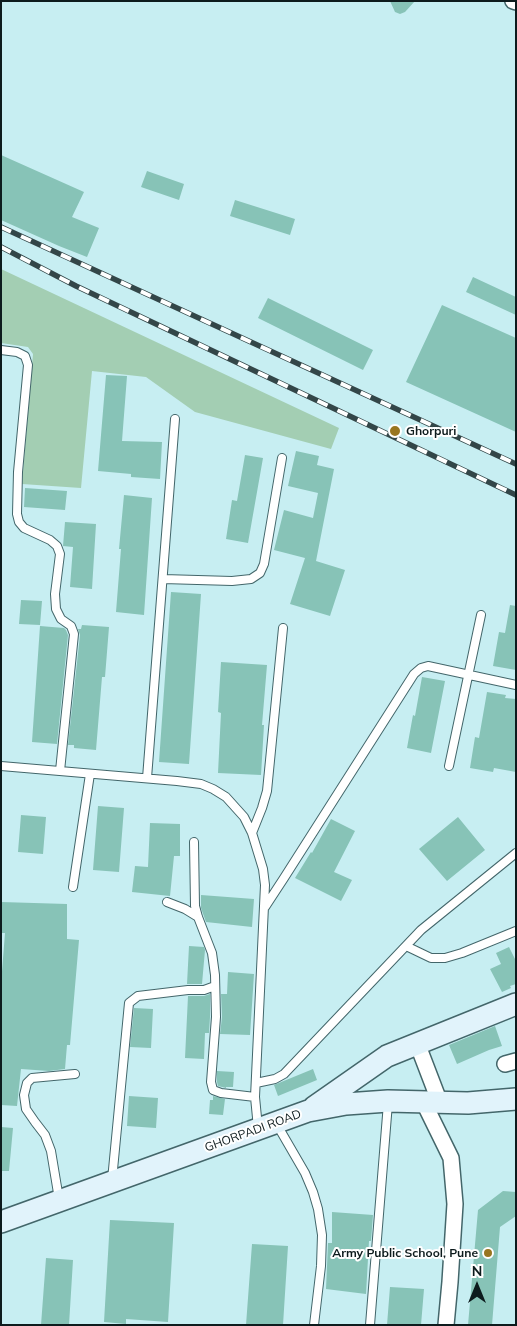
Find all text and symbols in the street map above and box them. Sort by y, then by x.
marker: Ghorpuri [388,424,402,438]
place label: Ghorpuri [406,424,456,438]
street label: GHORPADI ROAD [203,1107,303,1155]
place label: Army Public School, Pune [332,1246,478,1260]
marker: Army Public School, Pune [482,1247,494,1259]
north arrow [452,1261,502,1311]
text: N [472,1262,482,1280]

